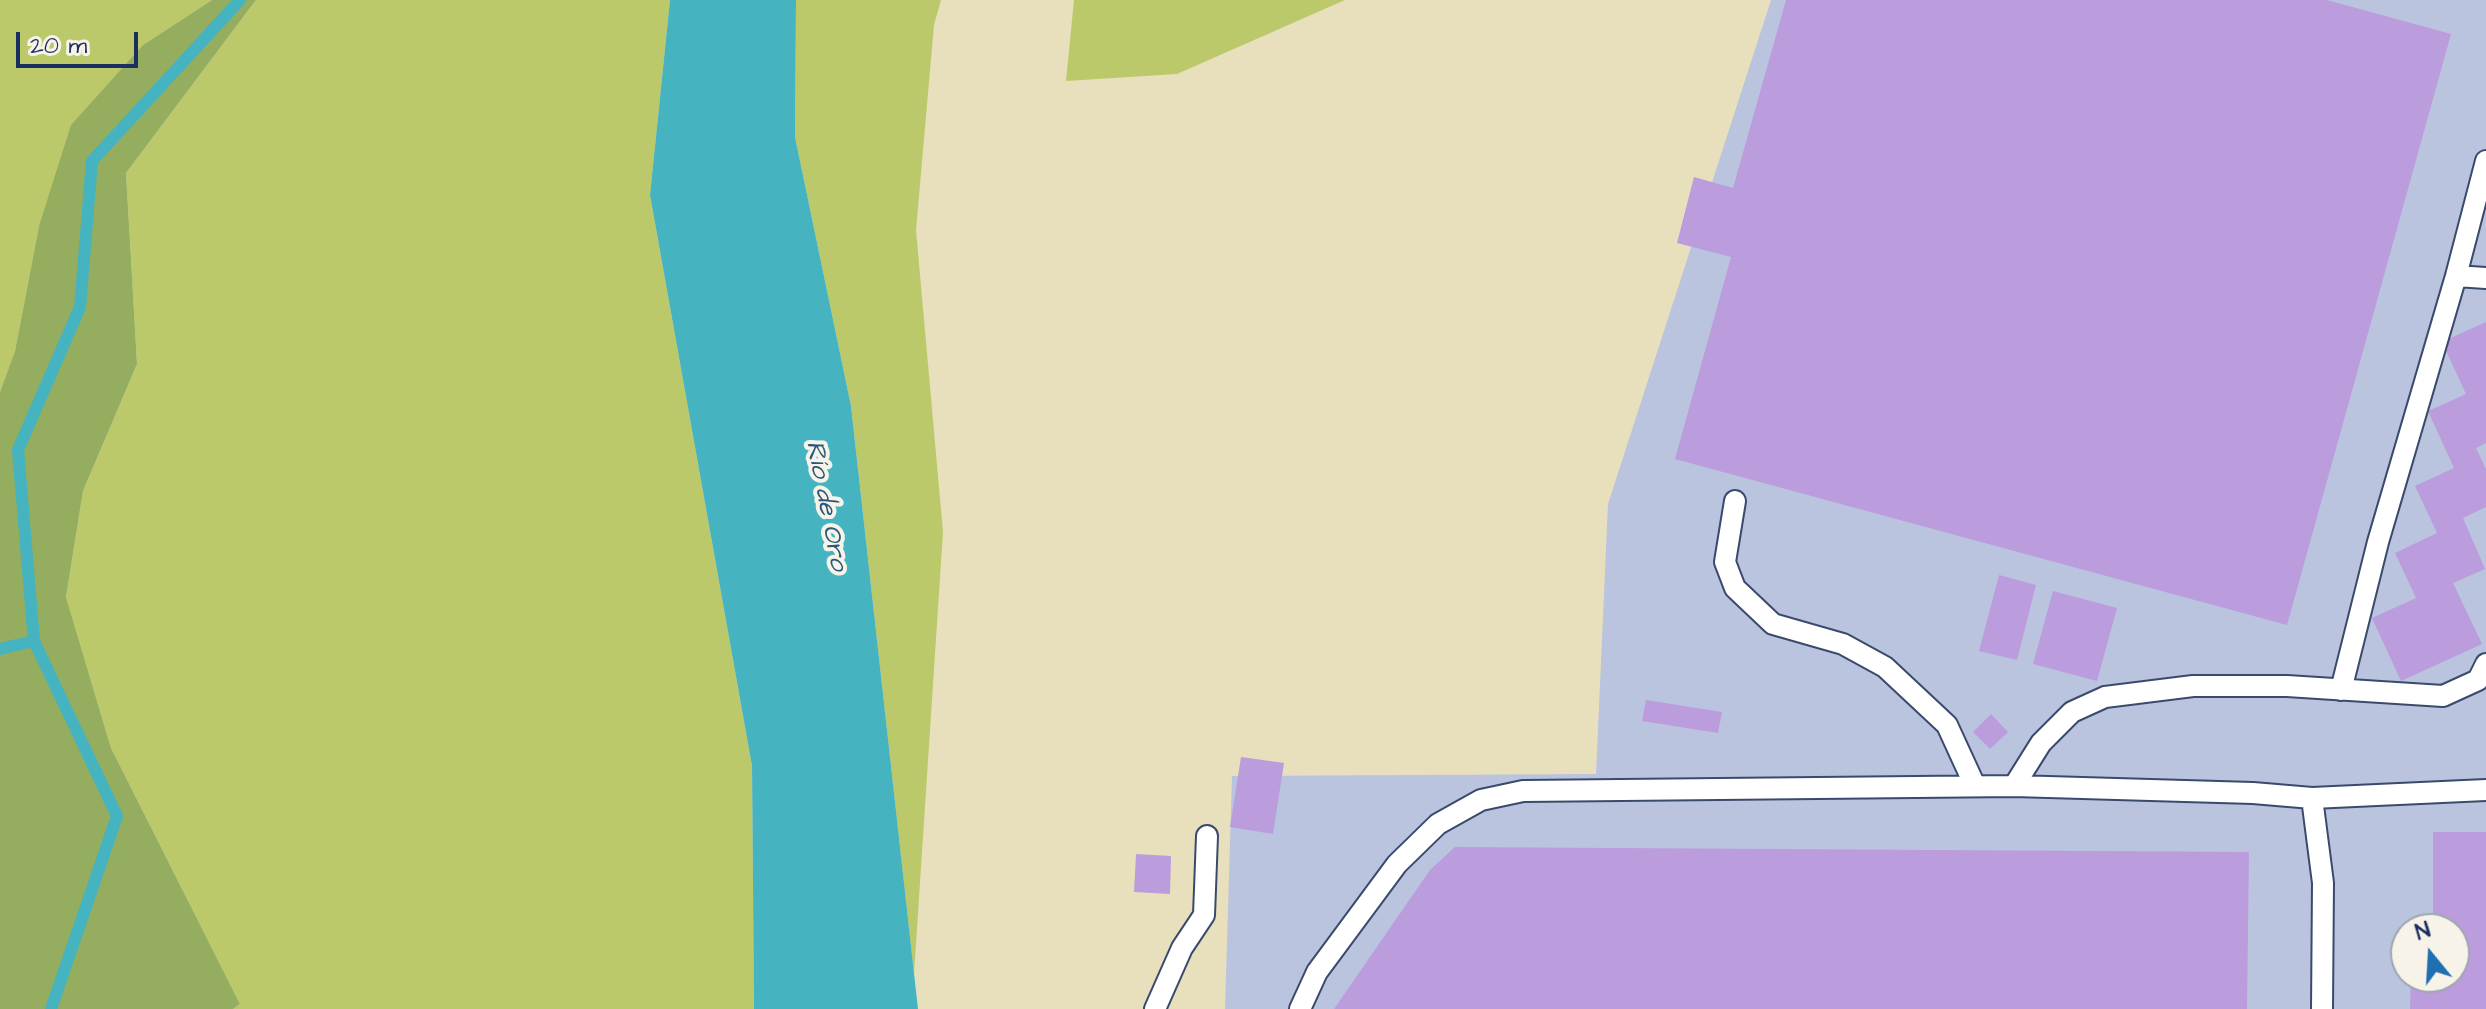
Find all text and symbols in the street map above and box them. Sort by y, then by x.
scale bar [20,16,142,66]
text: 20 m [30,29,87,63]
water label: Río de Oro [797,438,853,574]
north arrow [2390,913,2470,993]
text: N [2412,915,2434,948]

